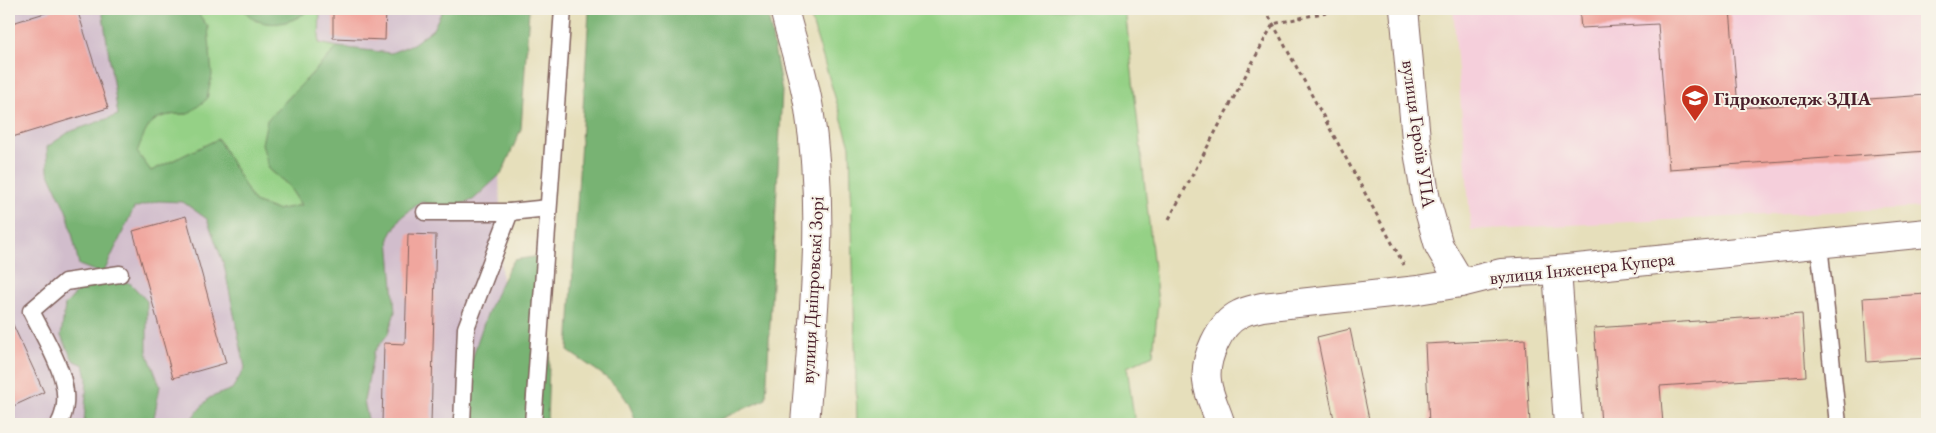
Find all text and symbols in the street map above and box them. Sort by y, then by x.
street label: вулиця Героїв УПА [1396,58,1442,210]
school or university icon: Гідроколедж ЗДIА [1680,83,1710,122]
place label: Гідроколедж ЗДIА [1714,86,1871,111]
street label: вулиця Дніпровські Зорі [795,195,829,384]
street label: вулиця Інженера Купера [1488,246,1676,290]

